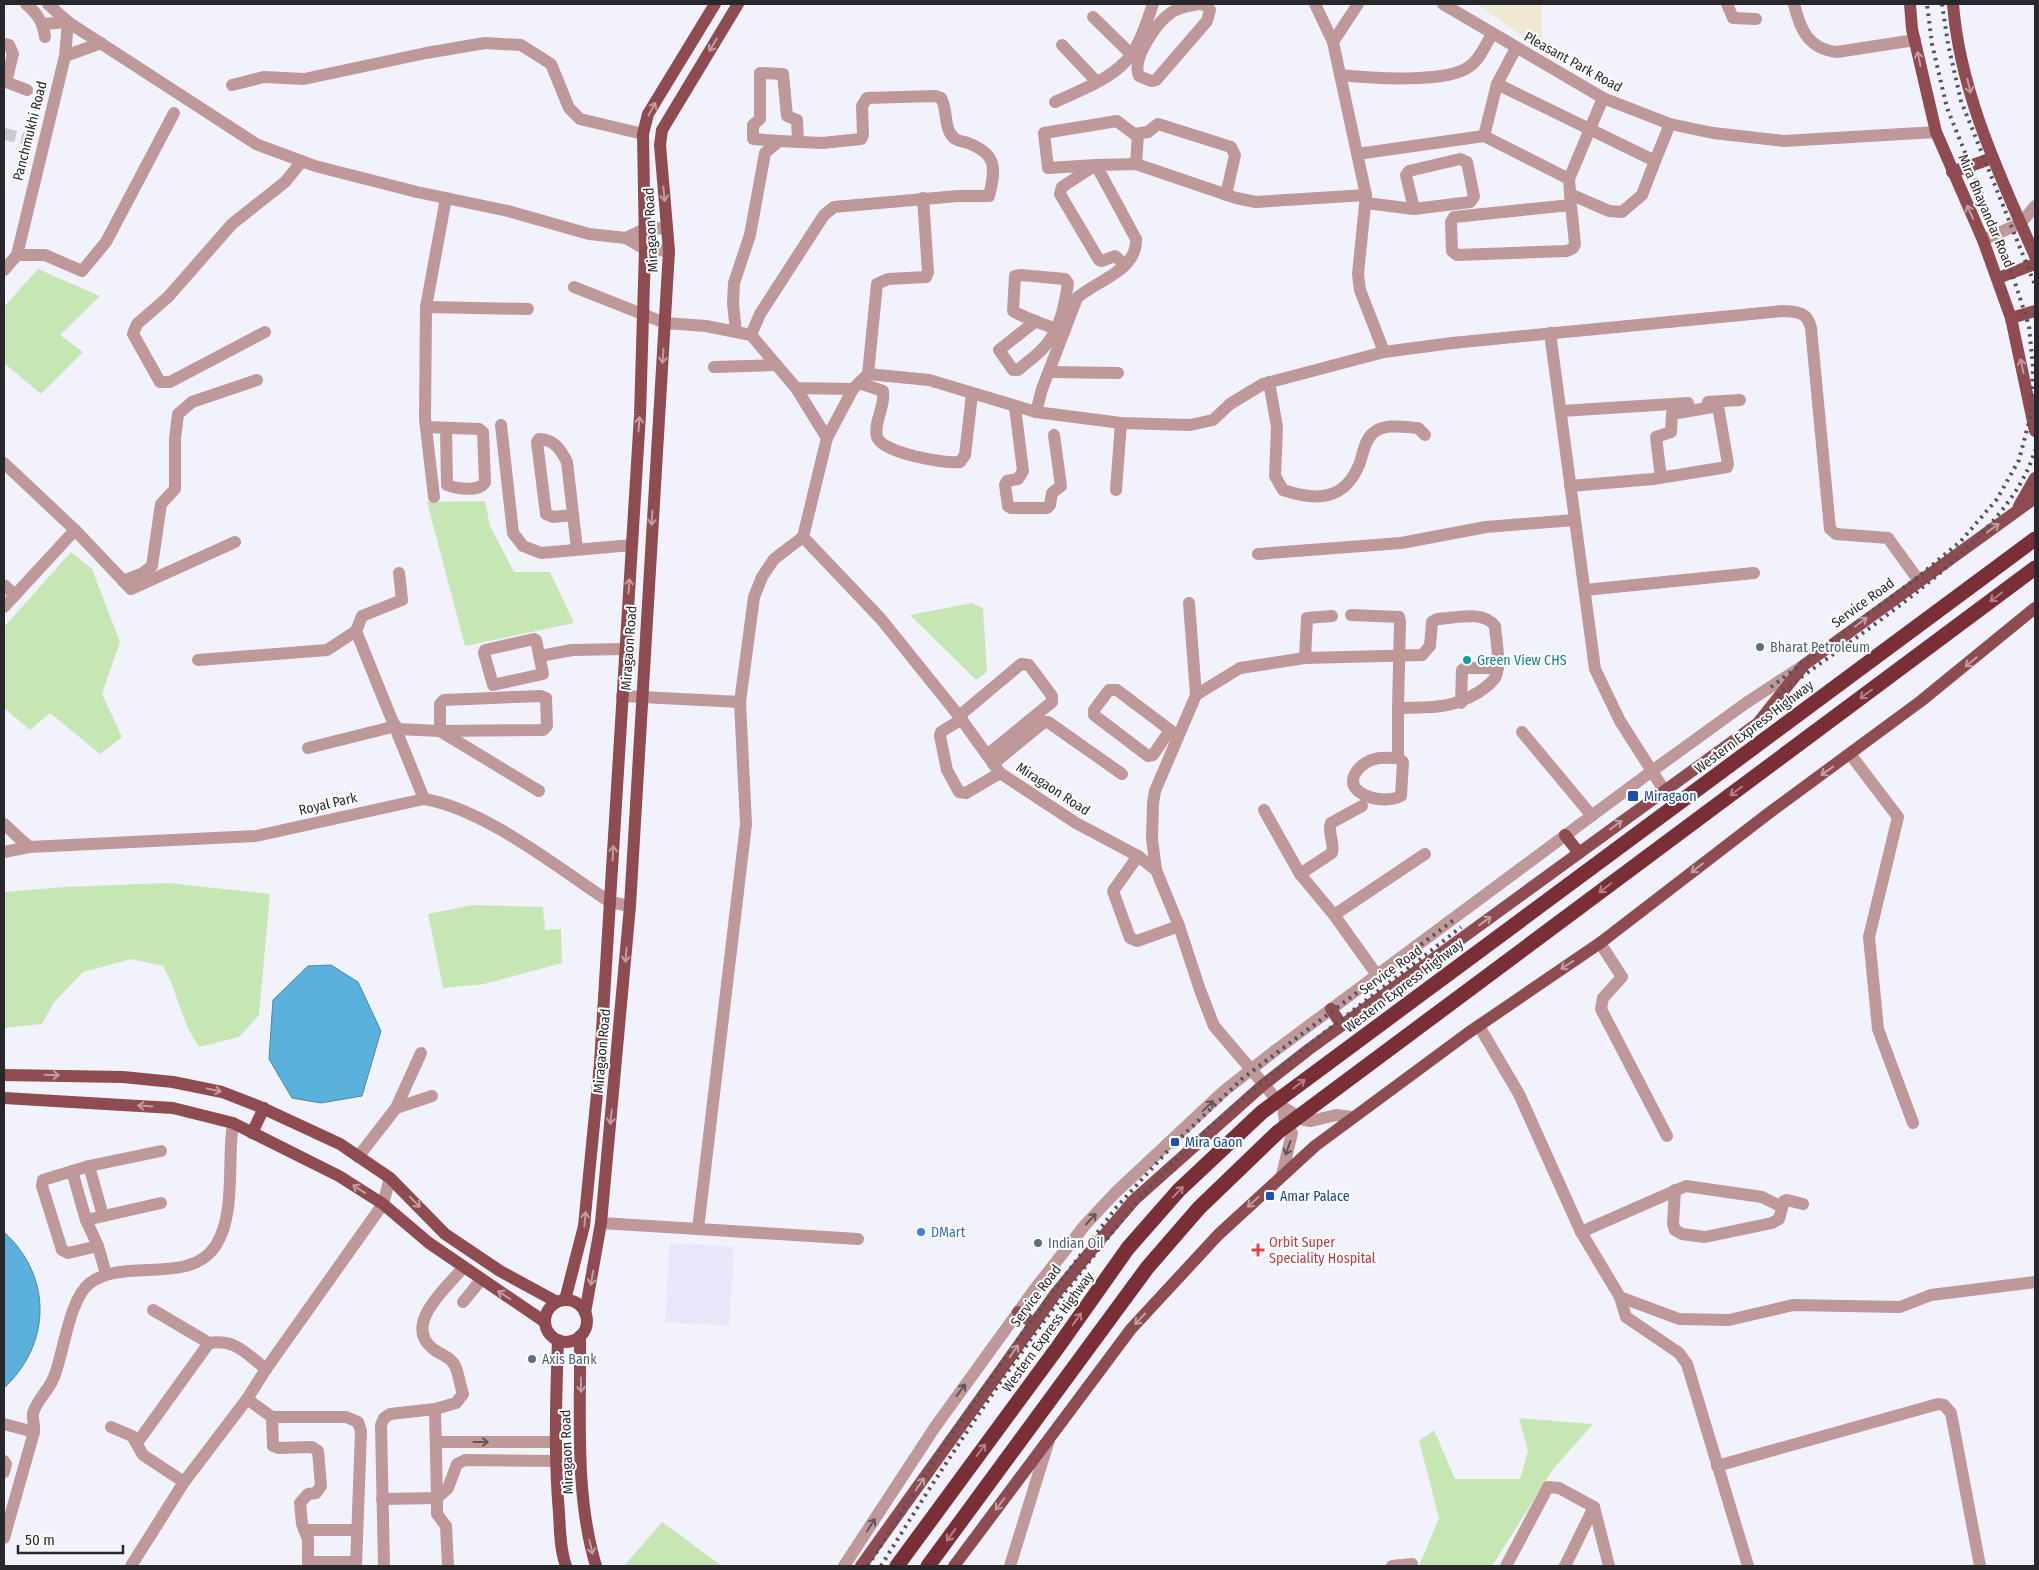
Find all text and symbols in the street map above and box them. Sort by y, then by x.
street label: Pleasant Park Road [1521,28,1625,96]
one-way arrow [707,38,717,52]
one-way arrow [1914,51,1923,67]
one-way arrow [1965,77,1974,93]
street label: Panchmukhi Road [9,79,51,183]
one-way arrow [647,103,657,117]
street label: Mira Bhayandar Road [1954,152,2018,270]
one-way arrow [660,185,669,201]
street label: Miragaon Road [640,187,662,273]
one-way arrow [1965,205,1975,220]
one-way arrow [658,347,668,363]
one-way arrow [2017,358,2026,374]
one-way arrow [635,416,644,432]
one-way arrow [648,510,657,526]
one-way arrow [1986,523,2000,533]
street label: Service Road [1828,575,1898,631]
one-way arrow [624,579,633,595]
one-way arrow [1989,592,2003,602]
street label: Miragaon Road [618,605,640,691]
one-way arrow [1854,617,1867,628]
place label: Bharat Petroleum [1770,639,1870,656]
marker: Bharat Petroleum [1754,641,1766,653]
place label: Green View CHS [1477,652,1567,669]
marker: Green View CHS [1461,654,1473,666]
one-way arrow [1965,656,1978,667]
street label: Western Express Highway [1691,676,1817,777]
one-way arrow [1859,689,1873,699]
street label: Miragaon Road [1013,759,1093,819]
one-way arrow [1821,765,1835,776]
one-way arrow [1730,786,1743,797]
place label: Miragaon [1644,788,1697,805]
street label: Royal Park [297,789,359,819]
marker: Miragaon [1626,789,1640,803]
one-way arrow [1609,820,1622,831]
one-way arrow [608,846,617,862]
one-way arrow [1691,862,1704,873]
one-way arrow [1599,883,1612,894]
one-way arrow [1478,915,1491,926]
street label: Western Express Highway [1341,935,1467,1036]
street label: Service Road [1356,942,1426,998]
one-way arrow [621,947,631,963]
one-way arrow [1561,960,1575,970]
street label: Miragaon Road [590,1008,614,1094]
one-way arrow [44,1070,60,1079]
one-way arrow [1292,1079,1306,1089]
one-way arrow [205,1086,221,1096]
one-way arrow [1202,1100,1214,1112]
one-way arrow [137,1102,153,1111]
one-way arrow [607,1108,616,1124]
place label: Mira Gaon [1185,1134,1243,1151]
marker: Mira Gaon [1169,1136,1181,1148]
one-way arrow [1283,1140,1292,1155]
one-way arrow [353,1183,367,1193]
one-way arrow [1172,1186,1184,1198]
place label: Amar Palace [1280,1188,1350,1205]
marker: Amar Palace [1264,1190,1276,1202]
one-way arrow [408,1196,420,1208]
one-way arrow [1246,1196,1259,1208]
one-way arrow [580,1211,590,1227]
one-way arrow [1085,1213,1097,1225]
place label: DMart [931,1224,966,1241]
marker: DMart [915,1226,927,1238]
place label: Orbit Super Speciality Hospital [1269,1234,1376,1267]
place label: Indian Oil [1048,1235,1104,1252]
marker: Indian Oil [1032,1237,1044,1249]
marker: Orbit Super Speciality Hospital [1251,1243,1265,1257]
street label: Service Road [1007,1262,1065,1330]
street label: Western Express Highway [999,1268,1098,1395]
one-way arrow [586,1269,596,1285]
one-way arrow [497,1290,511,1301]
one-way arrow [1072,1312,1082,1326]
one-way arrow [1134,1312,1146,1325]
one-way arrow [1009,1345,1019,1359]
place label: Axis Bank [542,1351,597,1368]
marker: Axis Bank [526,1353,538,1365]
one-way arrow [576,1376,586,1393]
one-way arrow [956,1384,966,1398]
street label: Miragaon Road [557,1409,577,1495]
one-way arrow [472,1437,489,1447]
one-way arrow [976,1443,986,1457]
one-way arrow [915,1477,925,1491]
one-way arrow [994,1497,1005,1510]
one-way arrow [866,1519,876,1533]
scale bar [18,1522,122,1554]
one-way arrow [946,1528,956,1542]
text: 50 m [25,1531,55,1549]
one-way arrow [587,1538,596,1554]

